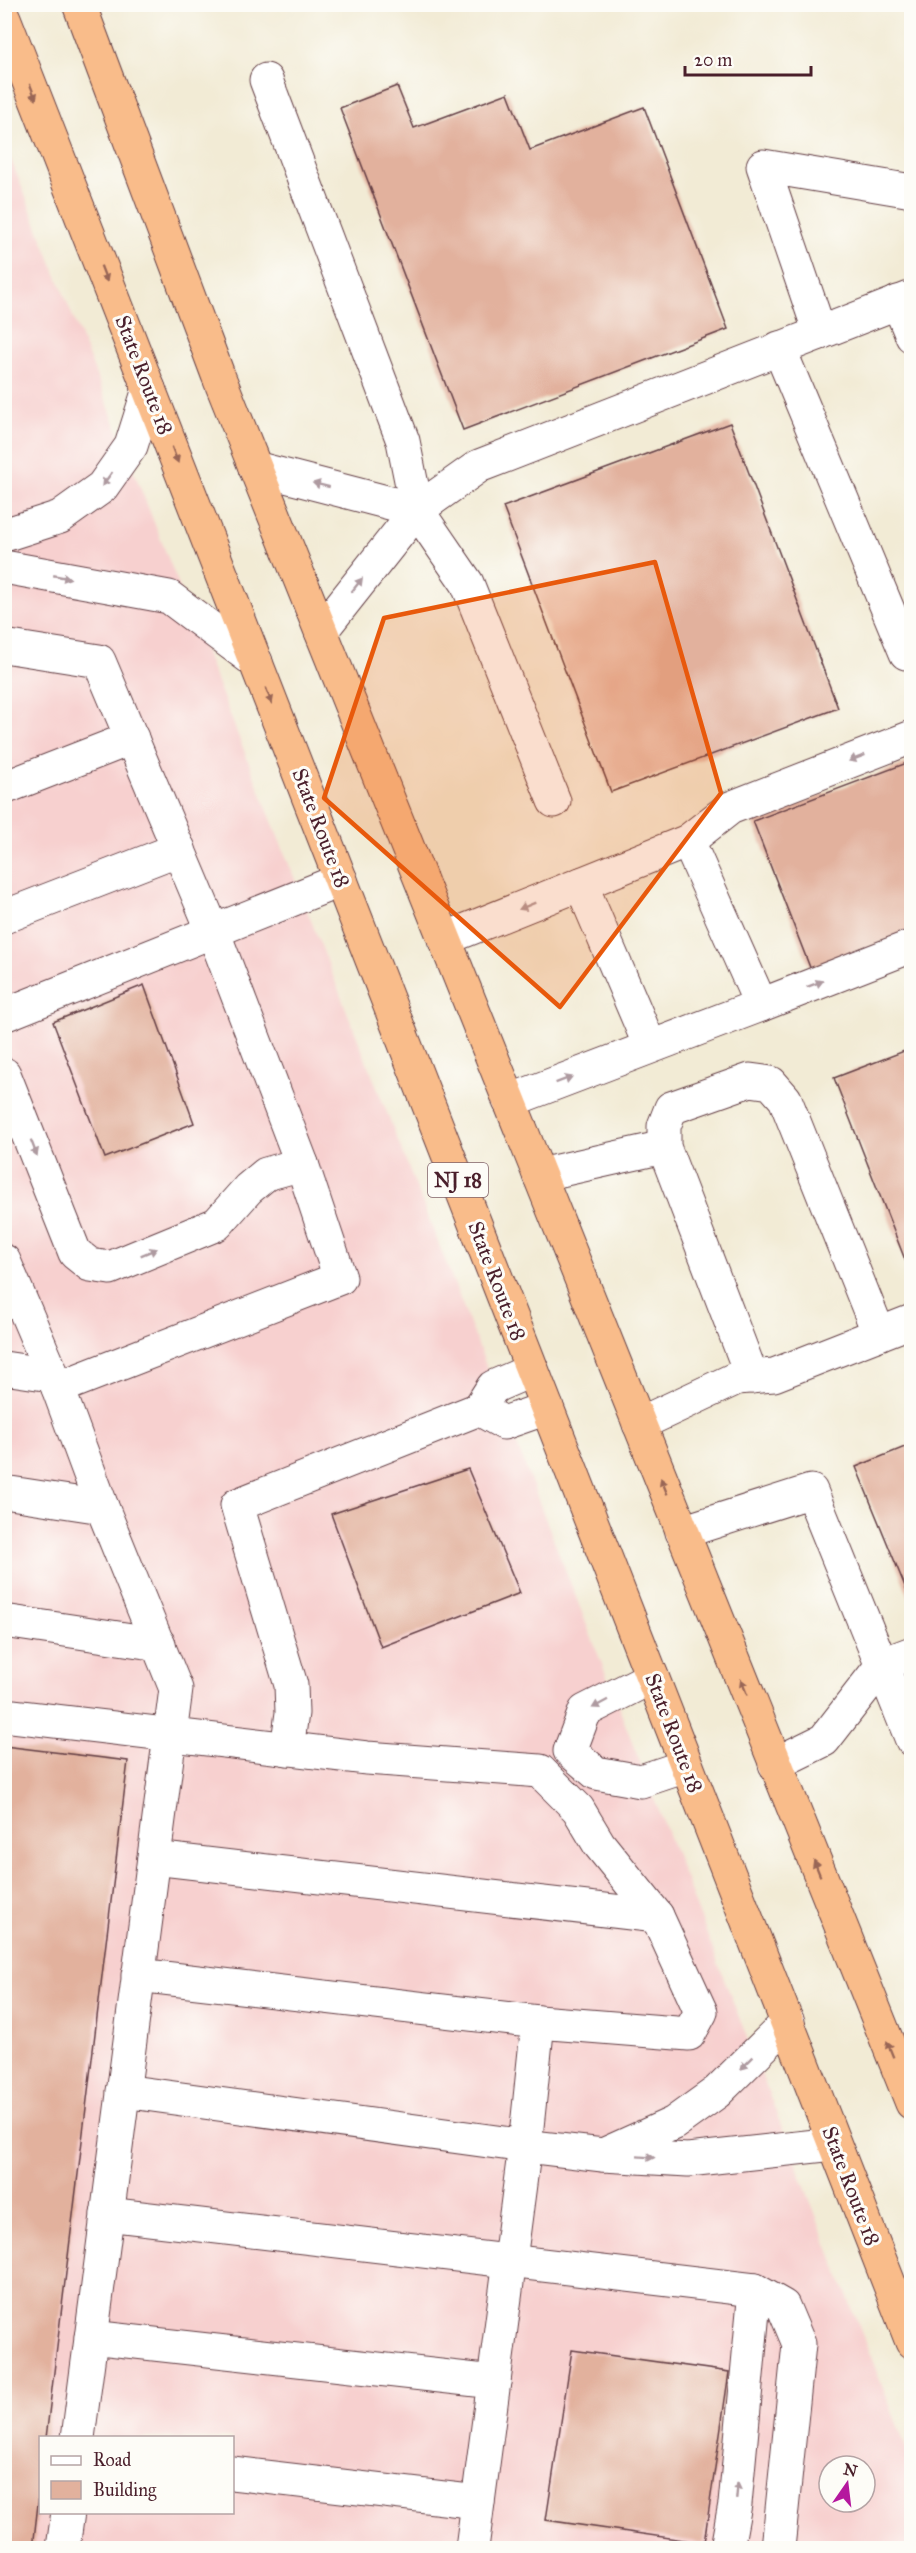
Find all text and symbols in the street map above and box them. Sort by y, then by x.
scale bar [685,39,811,77]
text: 20 m [694,49,732,71]
one-way arrow [29,83,39,101]
one-way arrow [99,265,109,283]
street label: State Route 18 [109,312,179,438]
one-way arrow [171,446,180,464]
one-way arrow [101,470,113,486]
one-way arrow [312,480,330,489]
one-way arrow [53,572,72,581]
one-way arrow [350,578,362,593]
one-way arrow [264,687,274,705]
one-way arrow [848,754,866,763]
street label: State Route 18 [286,765,356,891]
one-way arrow [517,901,535,911]
one-way arrow [807,979,825,989]
one-way arrow [555,1075,573,1084]
one-way arrow [29,1139,39,1157]
road number: NJ 18 [428,1163,488,1197]
street label: State Route 18 [462,1218,532,1344]
one-way arrow [141,1247,159,1257]
one-way arrow [659,1477,669,1495]
street label: State Route 18 [639,1670,709,1796]
one-way arrow [739,1678,748,1696]
one-way arrow [591,1699,608,1709]
one-way arrow [812,1859,821,1877]
one-way arrow [885,2040,894,2058]
one-way arrow [740,2056,754,2070]
street label: State Route 18 [816,2123,886,2249]
one-way arrow [637,2153,656,2162]
legend [39,2436,234,2514]
text: Road [93,2449,131,2471]
north arrow [817,2454,877,2514]
text: N [842,2459,860,2481]
text: Building [93,2479,157,2502]
one-way arrow [732,2481,742,2500]

